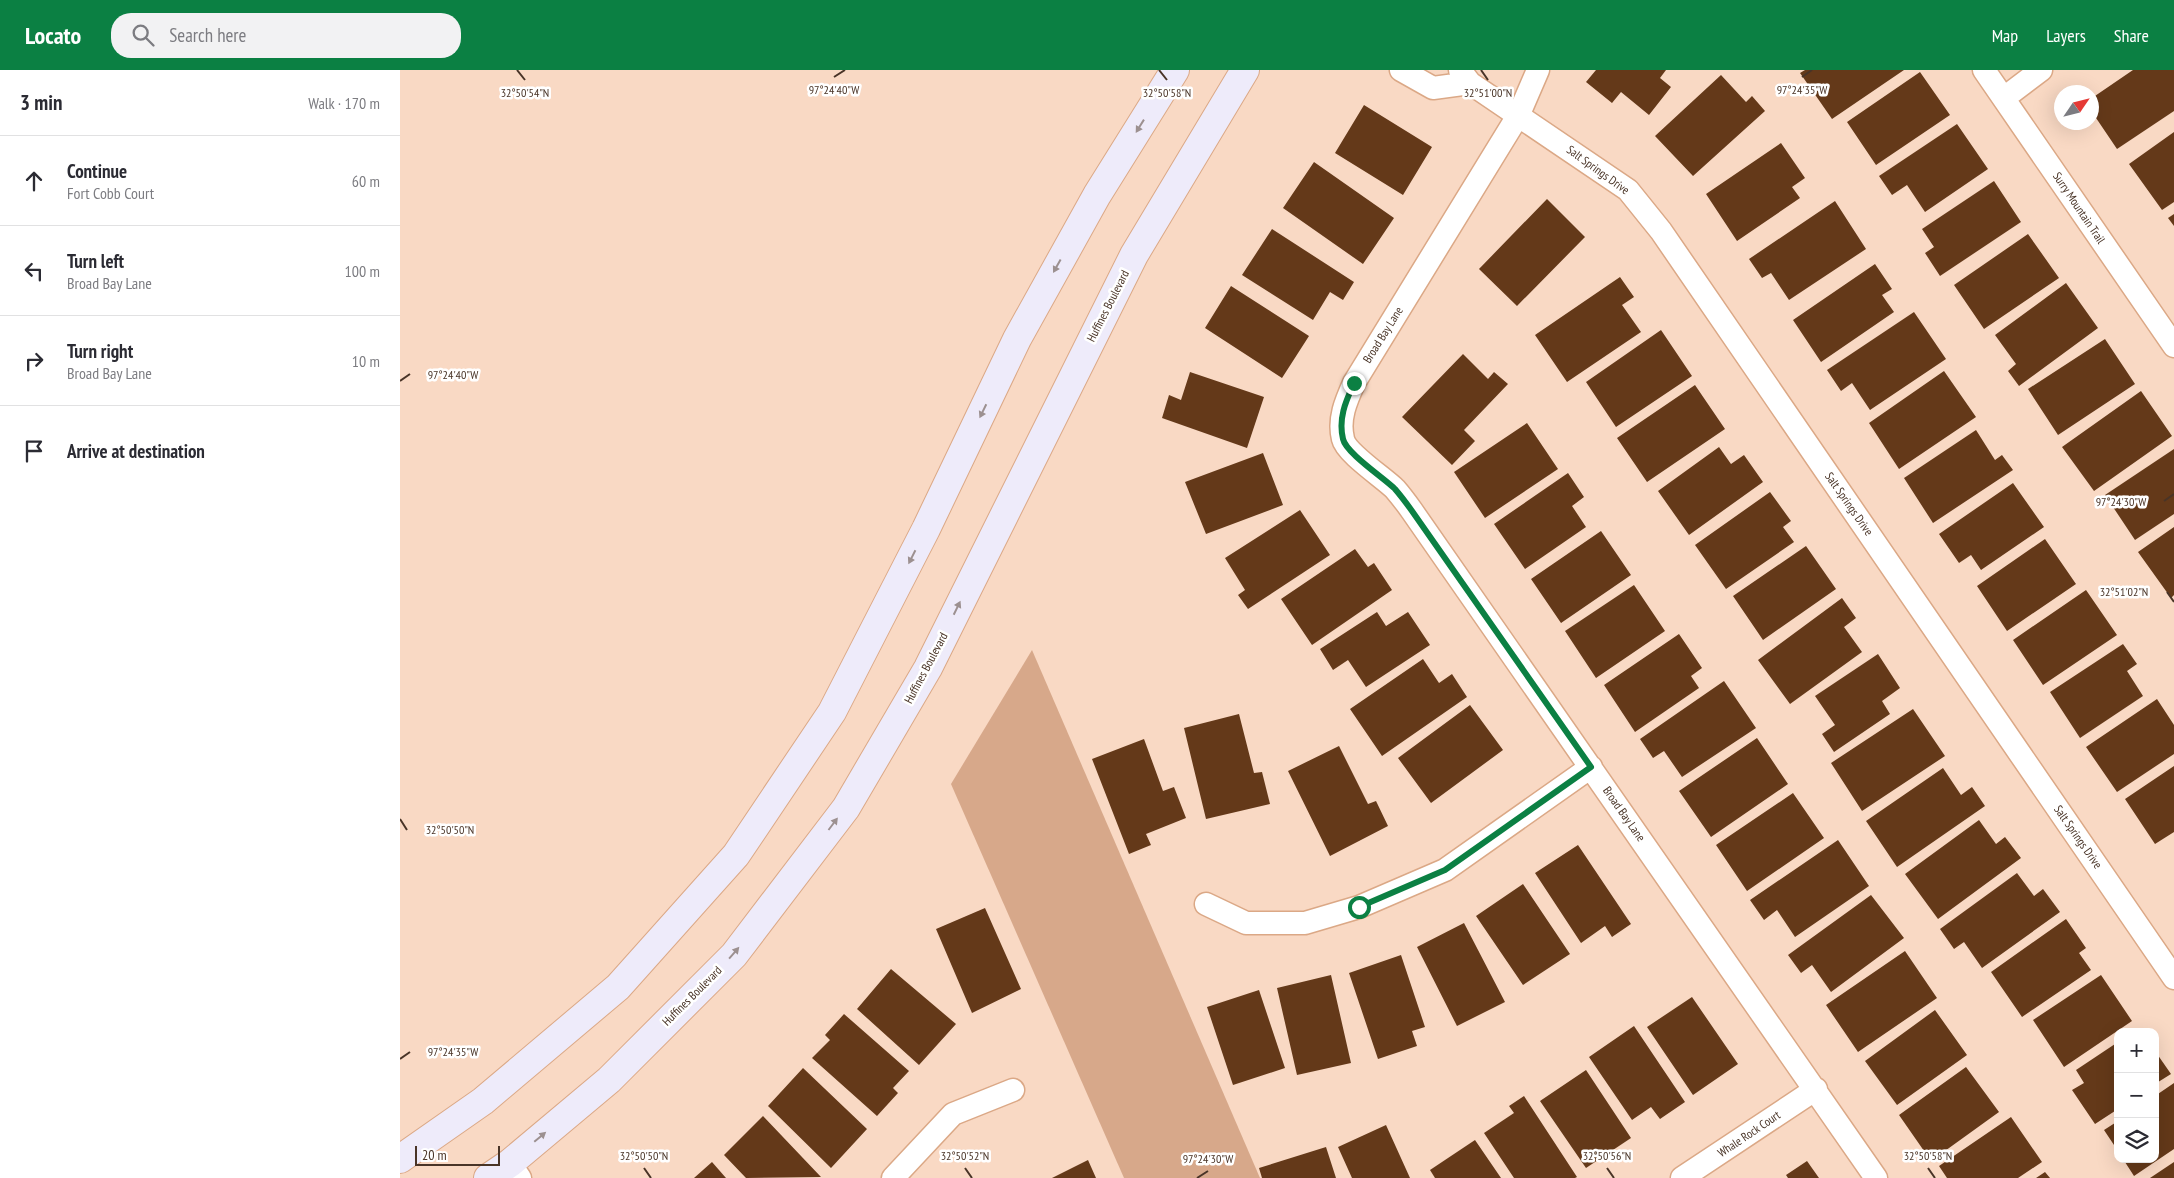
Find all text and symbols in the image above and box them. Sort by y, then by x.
search box [111,13,461,58]
text: Locato [25,20,81,51]
icon: search [129,21,157,49]
text: Search here [169,23,246,47]
text: Map [1992,24,2018,47]
text: Layers [2046,24,2086,47]
text: Share [2114,24,2149,47]
text: 97°24'40"W [809,82,859,97]
text: 97°24'35"W [1777,82,1827,97]
text: 32°50'54"N [501,85,549,100]
text: 32°50'58"N [1143,85,1191,100]
text: 32°51'00"N [1464,85,1512,100]
north arrow [2054,85,2099,130]
text: 3 min [20,89,62,116]
text: Walk · 170 m [308,93,380,113]
one-way arrow [1135,120,1144,133]
street label: Salt Springs Drive [1564,142,1633,197]
text: Continue [67,159,127,183]
icon: ahead [20,167,48,195]
street label: Surry Mountain Trail [2050,169,2109,246]
text: 60 m [352,171,380,191]
text: Fort Cobb Court [67,183,154,203]
text: Turn left [67,249,124,273]
icon: left [20,257,48,285]
one-way arrow [1053,259,1061,274]
text: 100 m [345,261,380,281]
street label: Huffines Boulevard [1083,267,1132,344]
text: Broad Bay Lane [67,273,152,293]
street label: Broad Bay Lane [1359,304,1406,366]
text: Turn right [67,339,133,363]
icon: right [20,347,48,375]
text: 10 m [352,351,380,371]
text: Broad Bay Lane [67,363,152,383]
text: 97°24'40"W [428,367,478,382]
route end [1343,372,1366,395]
one-way arrow [979,404,987,418]
icon: arrive [20,437,48,465]
text: Arrive at destination [67,439,205,463]
street label: Salt Springs Drive [1822,469,1877,538]
text: 97°24'30"W [2096,494,2146,509]
one-way arrow [908,550,916,564]
text: 32°51'02"N [2100,584,2148,599]
one-way arrow [953,601,961,615]
street label: Huffines Boulevard [901,630,951,706]
street label: Broad Bay Lane [1600,783,1649,844]
street label: Salt Springs Drive [2051,802,2106,871]
one-way arrow [828,818,838,831]
text: 32°50'50"N [426,822,474,837]
route start [1348,896,1371,919]
one-way arrow [728,948,740,960]
street label: Huffines Boulevard [659,963,725,1029]
map controls [2114,1028,2159,1163]
button: + [2114,1028,2159,1073]
text: 97°24'35"W [428,1044,478,1059]
button: − [2114,1073,2159,1118]
street label: Whale Rock Court [1714,1107,1784,1160]
button: layers [2114,1118,2159,1163]
one-way arrow [534,1132,547,1143]
scale bar [415,1143,500,1166]
text: 20 m [422,1146,447,1164]
text: 32°50'50"N [620,1148,668,1163]
text: 32°50'52"N [941,1148,989,1163]
text: 32°50'56"N [1583,1148,1631,1163]
text: 32°50'58"N [1904,1148,1952,1163]
text: 97°24'30"W [1183,1151,1233,1166]

